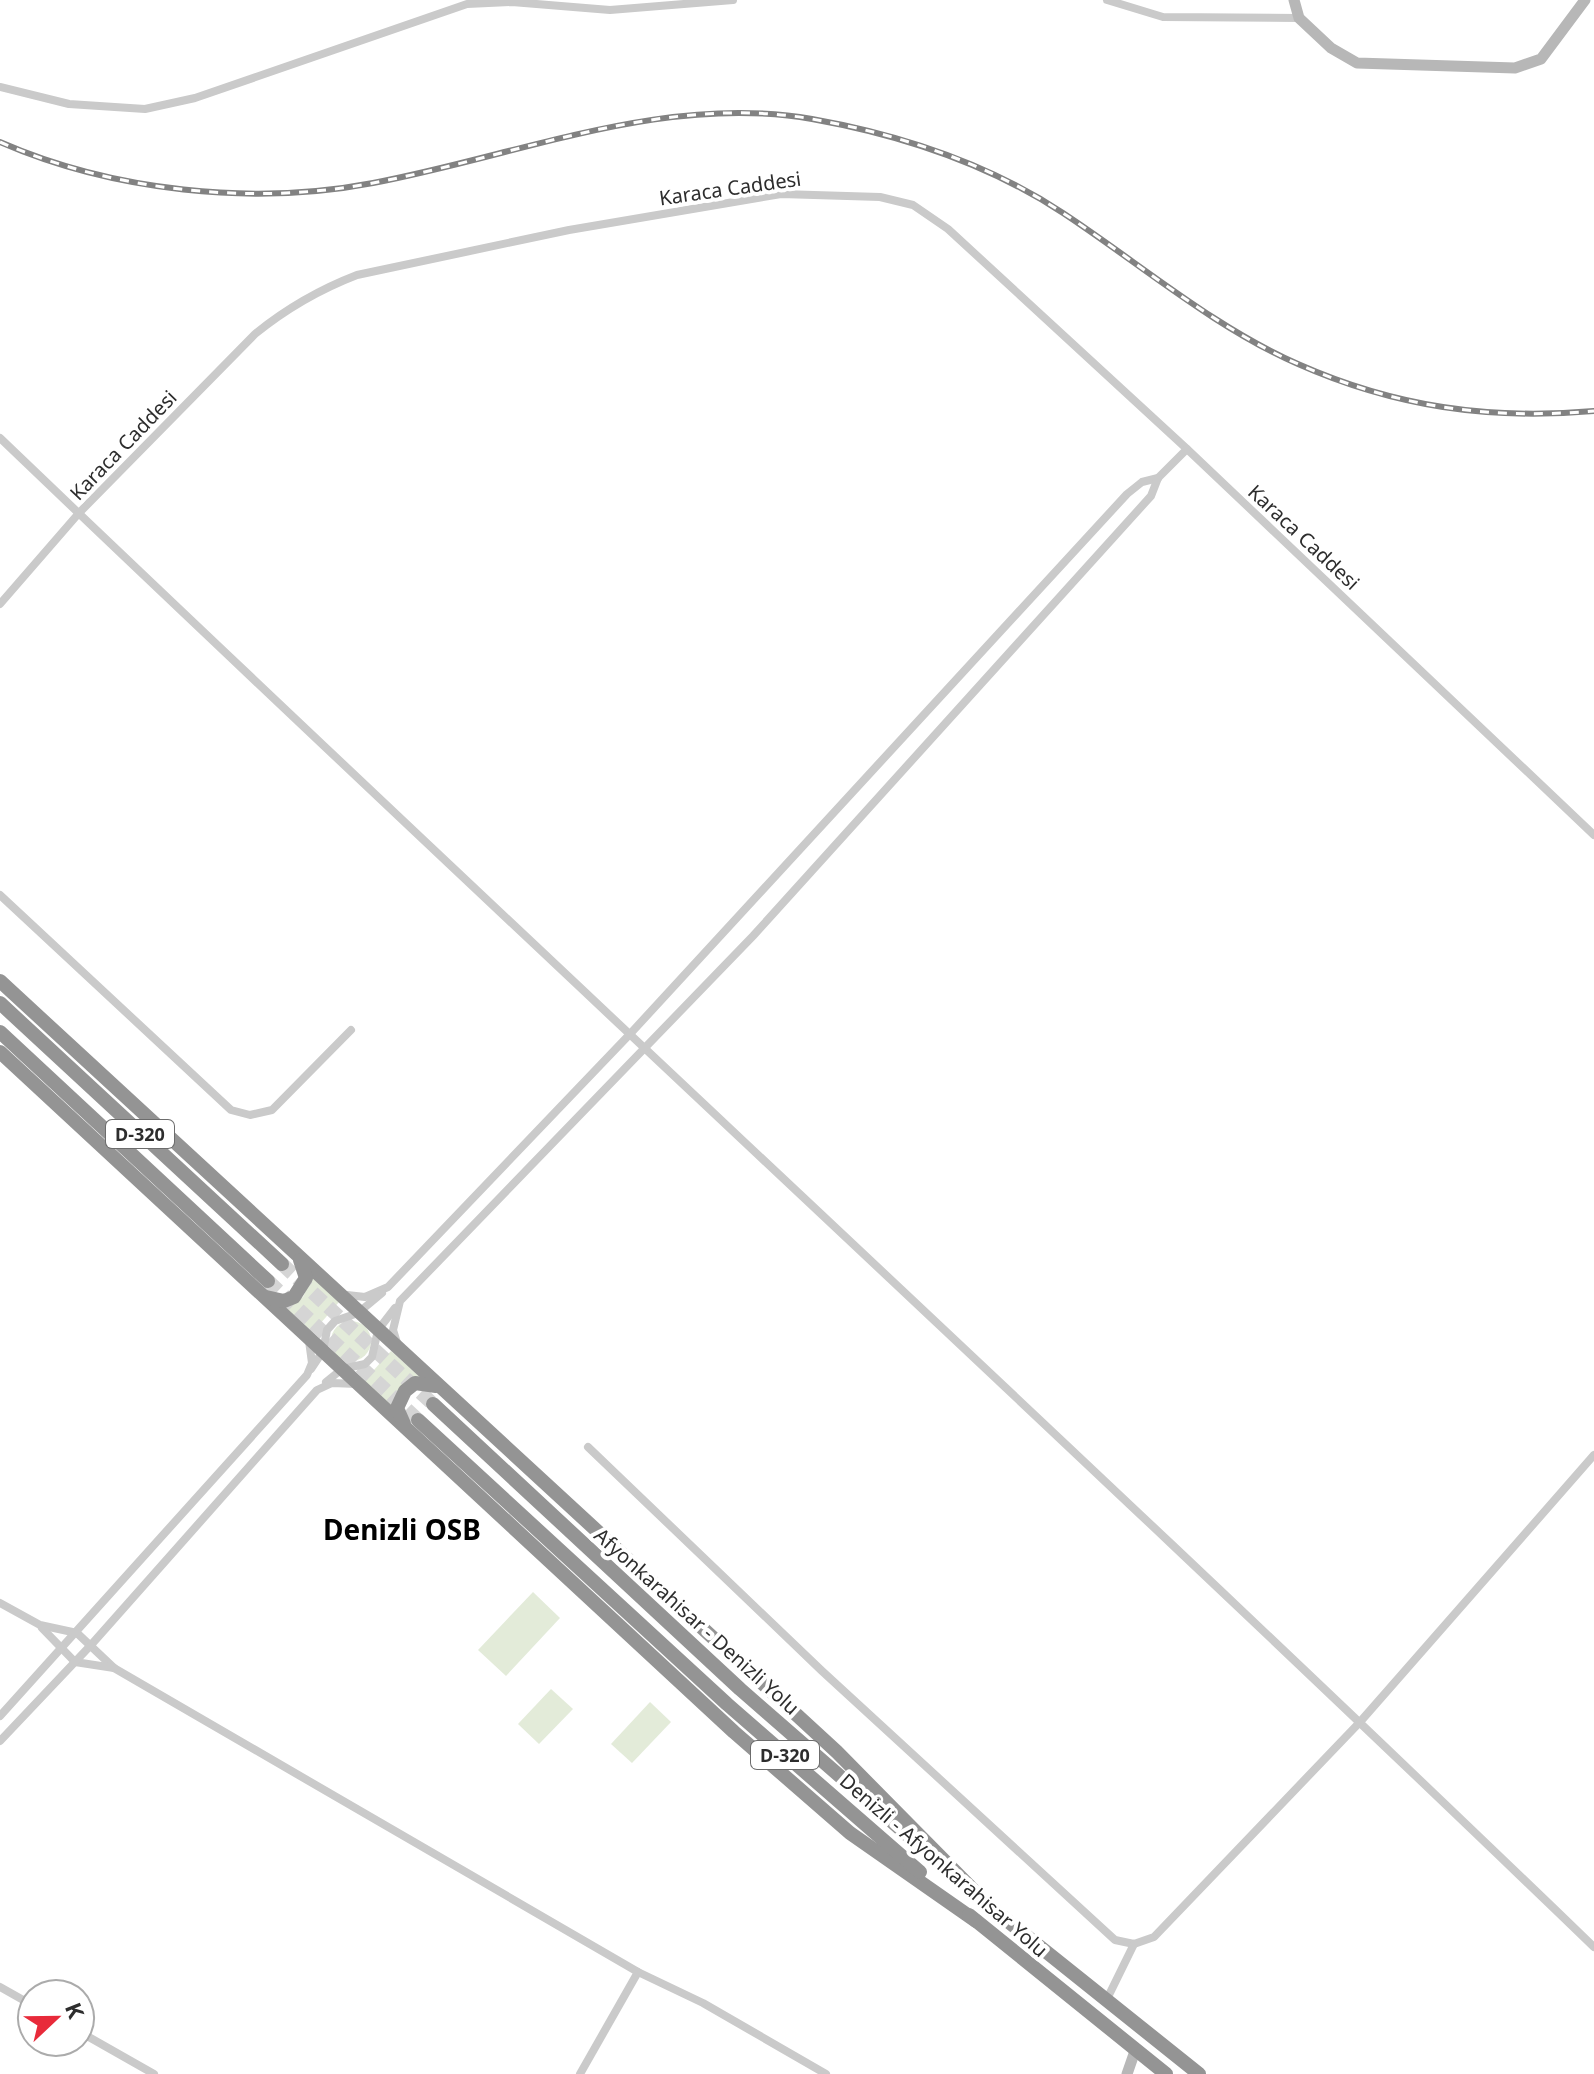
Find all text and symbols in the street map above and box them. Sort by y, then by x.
street label: Karaca Caddesi [657,165,803,211]
street label: Karaca Caddesi [64,384,182,506]
street label: Karaca Caddesi [1242,478,1366,596]
road number: D-320 [106,1120,174,1148]
district label: Denizli OSB [323,1510,481,1548]
street label: Afyonkarahisar - Denizli Yolu [589,1522,805,1720]
road number: D-320 [751,1741,819,1769]
street label: Denizli - Afyonkarahisar Yolu [834,1767,1054,1963]
north arrow [16,1978,96,2058]
text: K [59,1998,92,2023]

